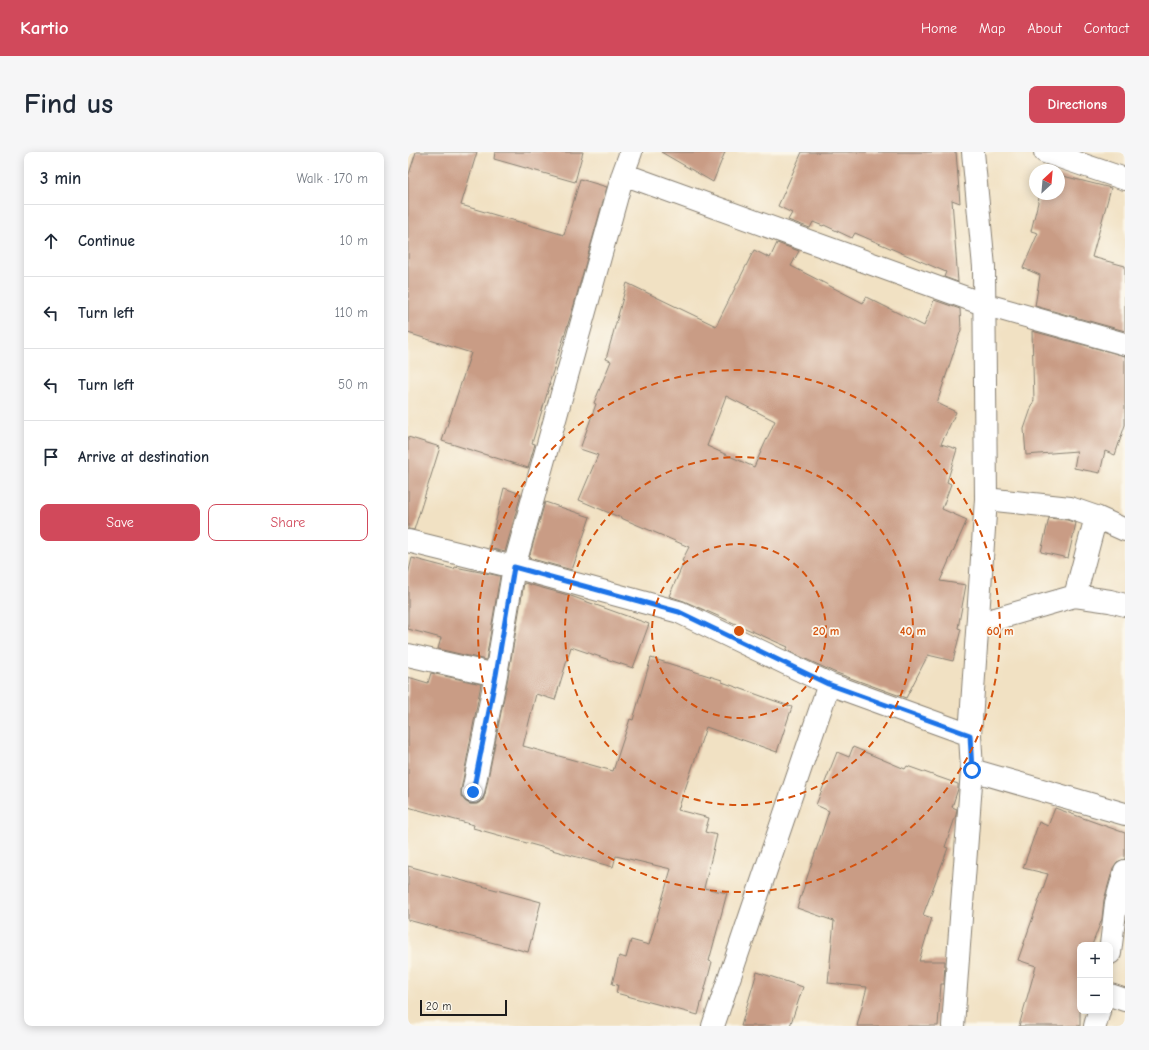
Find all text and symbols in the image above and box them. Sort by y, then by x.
text: Kartio [20,17,69,39]
text: Home [921,20,957,37]
text: Map [979,20,1005,37]
text: About [1027,20,1062,37]
text: Contact [1084,20,1129,37]
button: Directions [1029,86,1125,123]
text: Find us [24,88,113,120]
north arrow [1029,164,1065,200]
text: 3 min [40,169,81,188]
text: Walk · 170 m [296,171,368,186]
icon: ahead [40,230,62,252]
text: Continue [78,232,135,250]
text: 10 m [340,233,368,248]
icon: left [40,302,62,324]
text: Turn left [78,304,134,322]
text: 110 m [335,305,368,320]
icon: left [40,374,62,396]
text: Turn left [78,376,134,394]
text: 50 m [338,377,368,392]
icon: arrive [40,446,62,468]
text: Arrive at destination [78,448,209,466]
button: Save [40,504,200,541]
button: Share [208,504,368,541]
centre of rings [732,624,746,638]
text: 20 m [813,624,839,638]
text: 40 m [900,624,926,638]
text: 60 m [987,624,1013,638]
route start [963,761,981,779]
route end [464,783,482,801]
map controls [1077,942,1113,1014]
button: + [1077,942,1113,978]
button: − [1077,978,1113,1014]
scale bar [420,998,507,1017]
text: 20 m [426,1000,451,1013]

